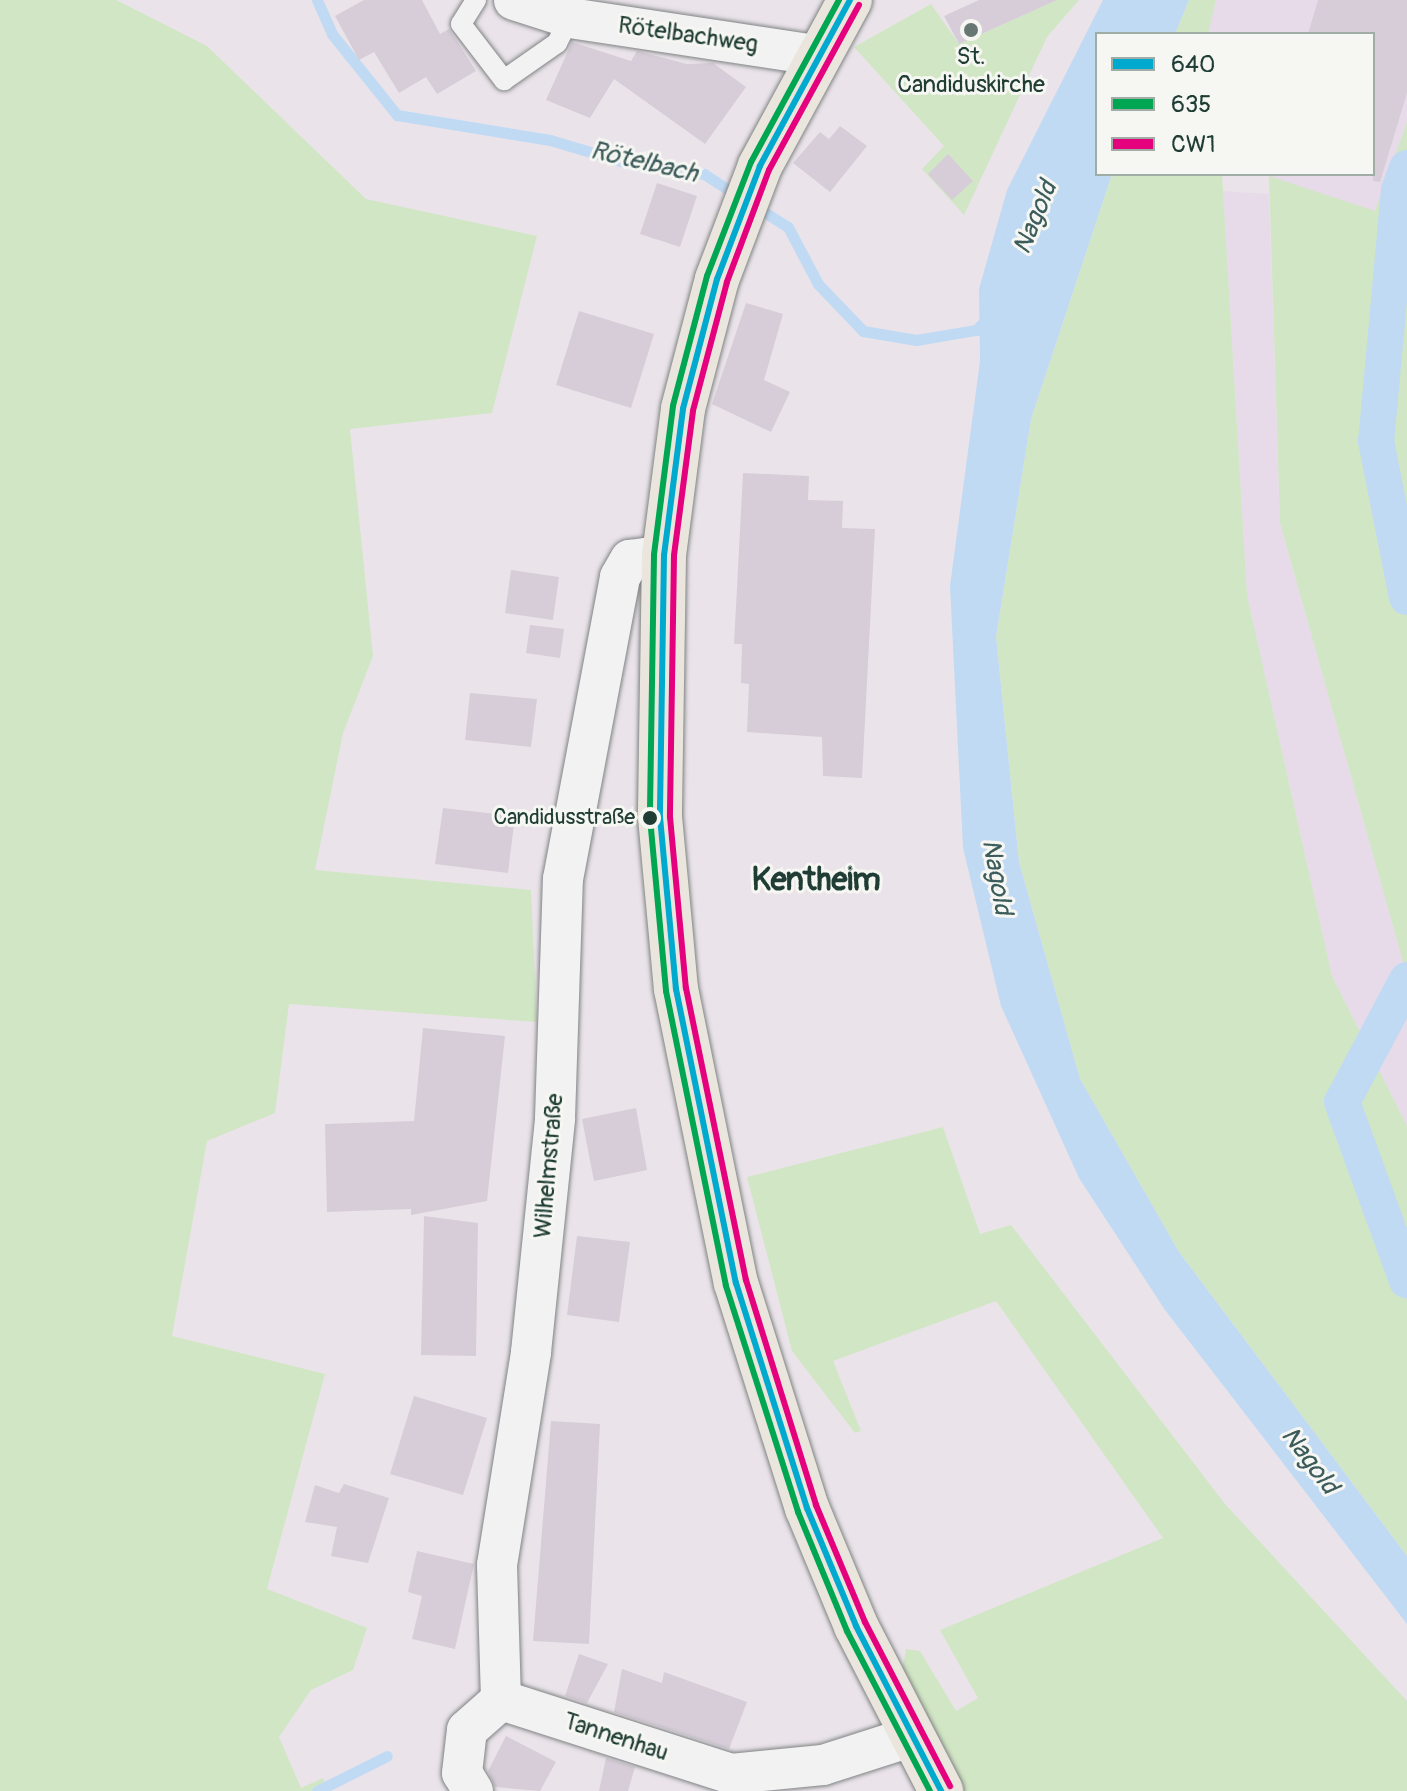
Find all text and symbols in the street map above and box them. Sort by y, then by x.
street label: Rötelbachweg [616,11,760,59]
marker: St. Candiduskirche [962,21,980,39]
legend [1095,32,1375,176]
place label: St. Candiduskirche [897,43,1045,99]
text: 640 [1171,50,1215,79]
text: 635 [1171,90,1211,119]
text: CW1 [1171,130,1216,159]
water label: Rötelbach [587,136,701,190]
water label: Nagold [1007,177,1065,259]
place label: Candidusstraße [493,805,635,831]
marker: Candidusstraße [642,810,658,826]
water label: Nagold [974,837,1018,917]
district label: Kentheim [751,861,881,899]
street label: Wilhelmstraße [528,1092,570,1240]
water label: Nagold [1274,1421,1344,1501]
street label: Tannenhau [560,1707,672,1767]

